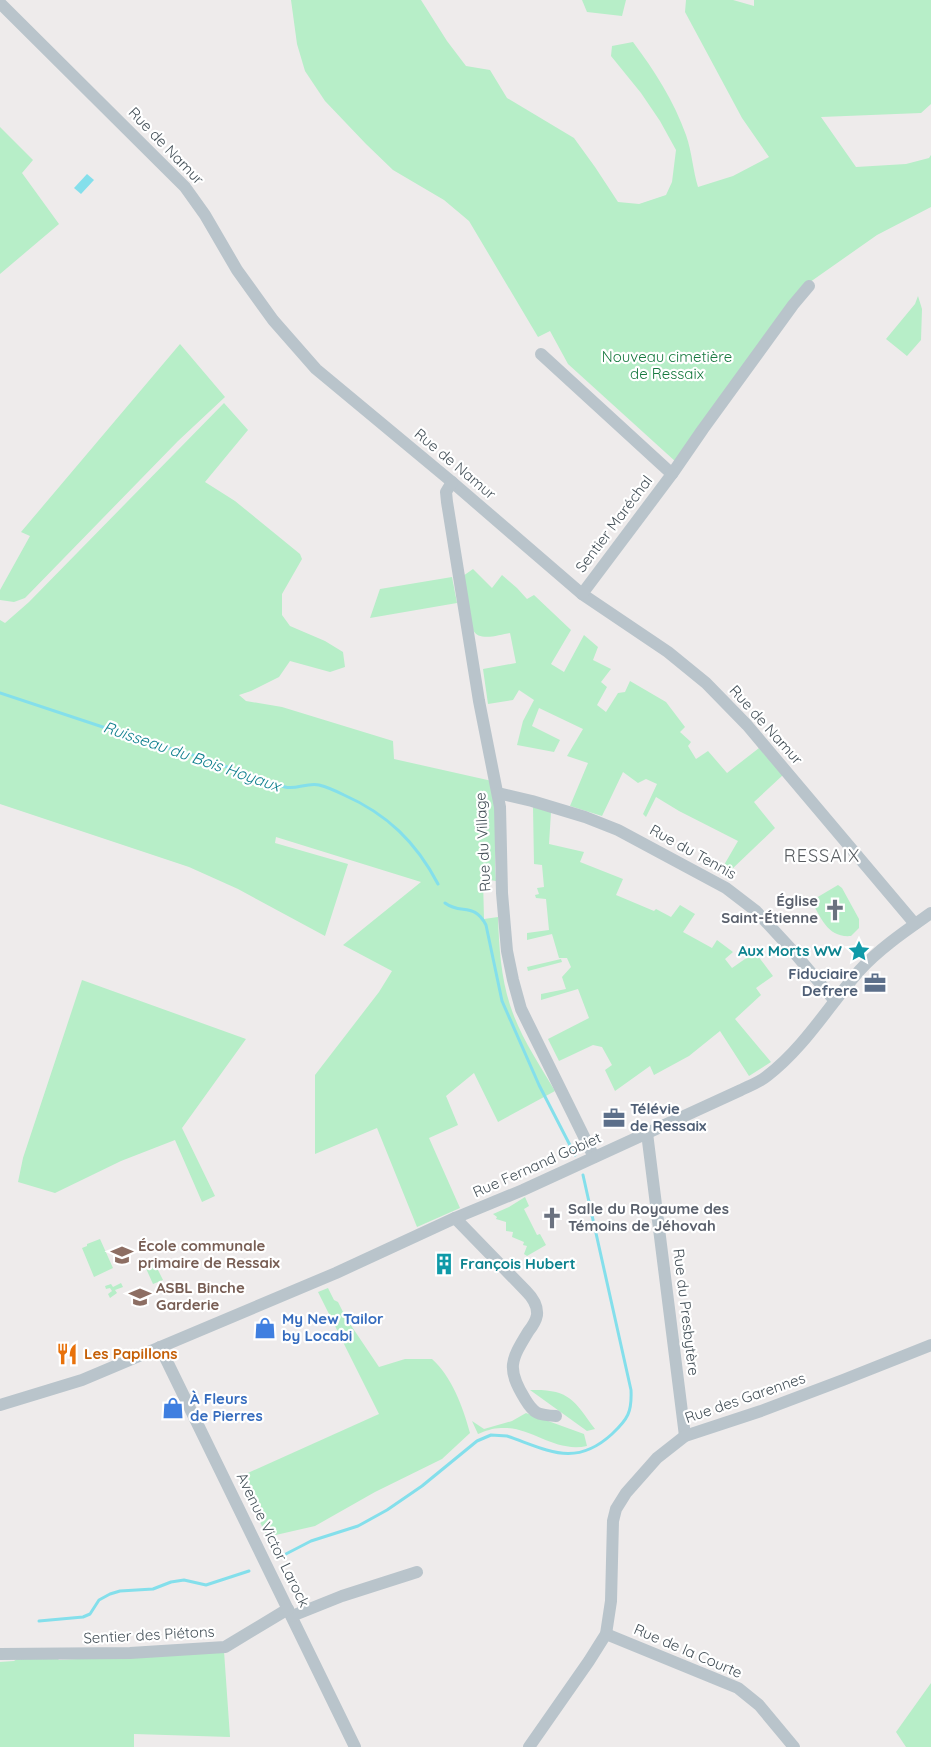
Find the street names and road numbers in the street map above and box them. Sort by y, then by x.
street label: Rue de Namur [125,103,208,189]
street label: Rue de Namur [411,424,500,503]
street label: Sentier Maréchal [571,471,656,576]
street label: Rue de Namur [726,681,807,769]
street label: Rue du Village [470,792,495,892]
street label: Rue du Tennis [647,820,740,883]
street label: Rue Fernand Gobiet [470,1128,604,1201]
street label: Rue du Presbytère [669,1247,704,1377]
street label: Rue des Garennes [682,1368,808,1427]
street label: Avenue Victor Larock [233,1469,314,1610]
street label: Rue de la Courte [631,1619,745,1682]
street label: Sentier des Piétons [83,1622,215,1647]

